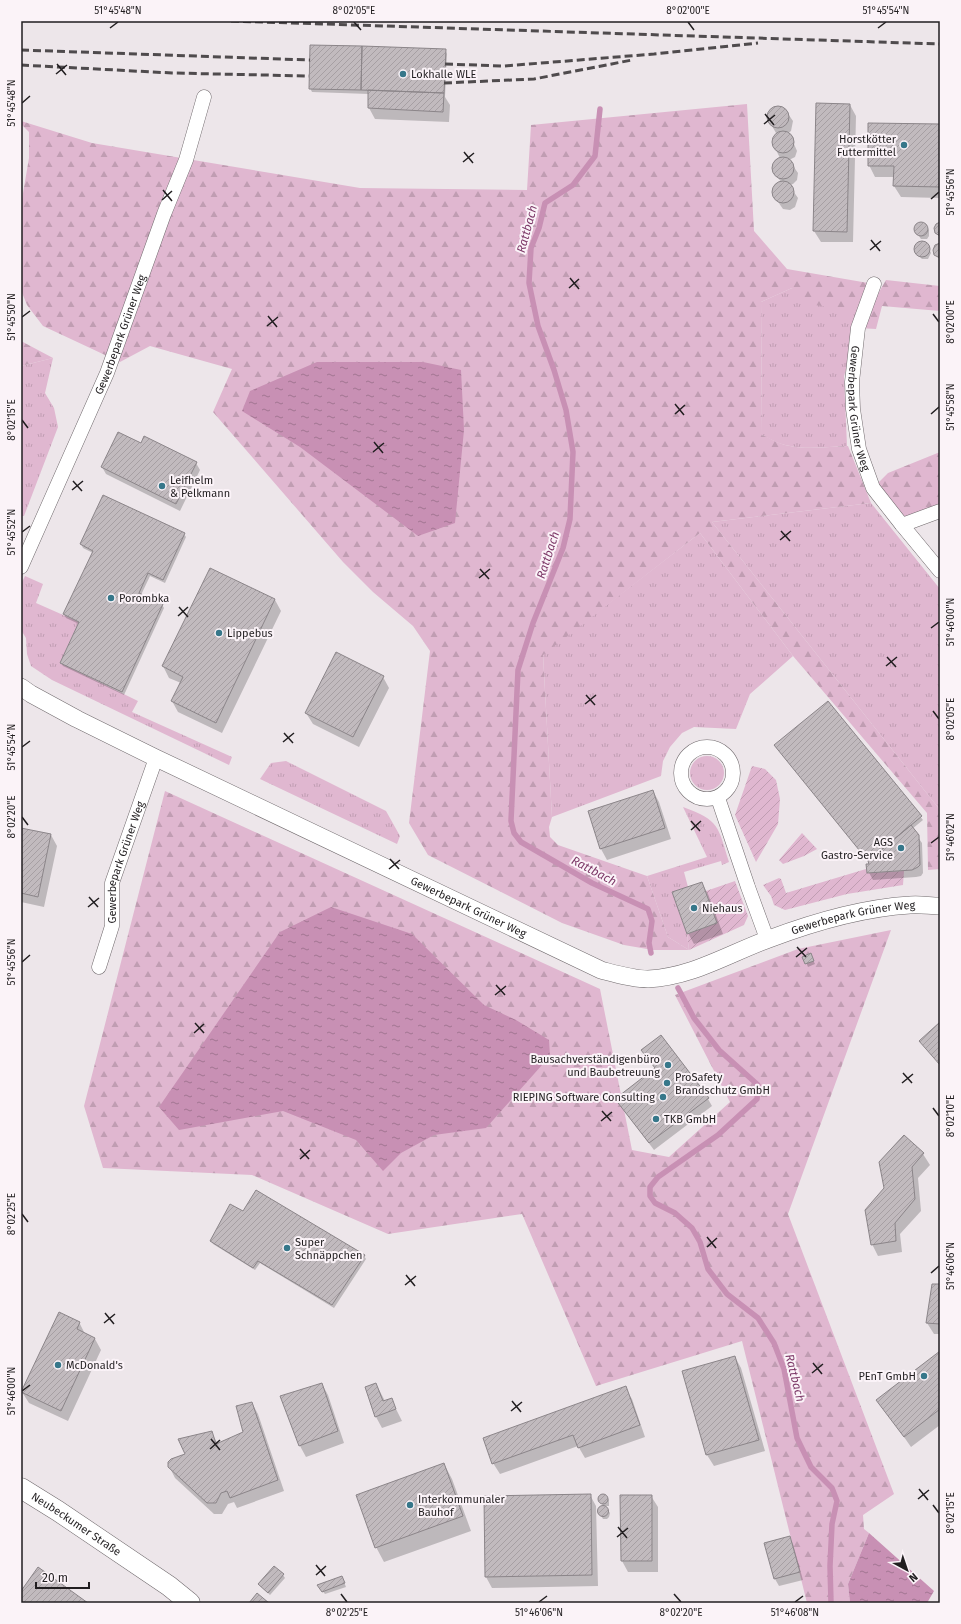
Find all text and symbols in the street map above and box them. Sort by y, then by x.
text: 51°45'48"N [94,5,142,17]
text: 8°02'05"E [333,5,375,17]
text: 8°02'00"E [666,5,710,17]
text: 51°45'54"N [863,5,909,17]
place label: Lokhalle WLE [411,68,476,81]
marker: Lokhalle WLE [398,69,408,79]
text: 51°45'48"N [6,79,18,127]
place label: Horstkötter Futtermittel [837,133,897,159]
marker: Horstkötter Futtermittel [899,140,909,150]
text: 51°45'56"N [945,168,957,216]
water label: Rattbach [514,204,540,254]
street label: Gewerbepark Grüner Weg [92,273,149,397]
text: 51°45'50"N [6,293,18,341]
text: 8°02'00"E [945,300,957,344]
street label: Gewerbepark Grüner Weg [845,345,872,473]
text: 51°45'58"N [945,383,957,431]
text: 8°02'15"E [6,399,18,441]
place label: Leifhelm & Pelkmann [170,474,230,500]
marker: Leifhelm & Pelkmann [157,481,167,491]
text: 51°45'52"N [6,509,18,555]
water label: Rattbach [534,530,562,580]
place label: Porombka [119,592,169,605]
marker: Porombka [106,593,116,603]
text: 51°46'00"N [945,598,957,646]
place label: Lippebus [227,627,273,640]
marker: Lippebus [214,628,224,638]
text: 8°02'05"E [945,698,957,740]
text: 51°45'54"N [6,724,18,770]
text: 8°02'20"E [6,795,18,839]
street label: Gewerbepark Grüner Weg [105,799,147,923]
text: 51°46'02"N [945,813,957,861]
place label: AGS Gastro-Service [821,836,893,862]
marker: AGS Gastro-Service [896,843,906,853]
water label: Rattbach [569,853,619,889]
street label: Gewerbepark Grüner Weg [408,874,529,941]
street label: Gewerbepark Grüner Weg [790,899,916,937]
place label: Niehaus [702,902,743,915]
marker: Niehaus [689,903,699,913]
text: 51°45'56"N [6,938,18,986]
place label: Bausachverständigenbüro und Baubetreuung [530,1053,660,1079]
marker: Bausachverständigenbüro und Baubetreuung [663,1060,673,1070]
place label: ProSafety Brandschutz GmbH [675,1071,770,1097]
marker: ProSafety Brandschutz GmbH [662,1078,672,1088]
place label: RIEPING Software Consulting [513,1091,655,1104]
marker: RIEPING Software Consulting [658,1092,668,1102]
text: 8°02'10"E [945,1095,957,1137]
place label: TKB GmbH [664,1113,716,1126]
marker: TKB GmbH [651,1114,661,1124]
text: 8°02'25"E [6,1193,18,1235]
place label: Super Schnäppchen [295,1236,362,1262]
text: 51°46'06"N [945,1242,957,1290]
marker: Super Schnäppchen [282,1243,292,1253]
water label: Rattbach [782,1353,808,1403]
place label: McDonald's [66,1359,123,1372]
marker: McDonald's [53,1360,63,1370]
text: 51°46'00"N [6,1367,18,1415]
place label: PEnT GmbH [858,1370,916,1383]
marker: PEnT GmbH [919,1371,929,1381]
street label: Neubeckumer Straße [29,1490,123,1559]
text: 8°02'15"E [945,1492,957,1534]
place label: Interkommunaler Bauhof [418,1493,505,1519]
marker: Interkommunaler Bauhof [405,1500,415,1510]
north arrow [887,1550,927,1590]
scale bar [36,1564,89,1590]
text: N [906,1570,920,1585]
text: 20 m [42,1571,68,1585]
text: 8°02'25"E [326,1607,368,1619]
text: 51°46'06"N [515,1607,563,1619]
text: 8°02'20"E [659,1607,703,1619]
text: 51°46'08"N [771,1607,819,1619]

